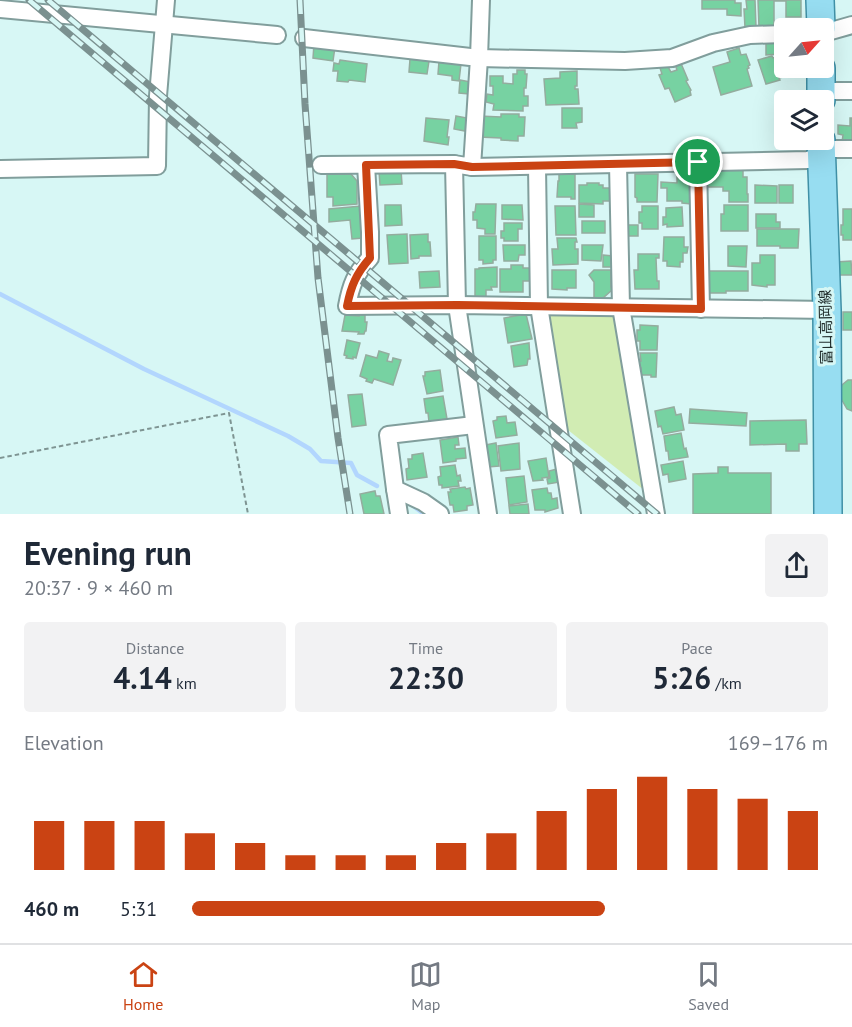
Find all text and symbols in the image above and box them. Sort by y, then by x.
north arrow [774,18,834,78]
map controls [774,18,834,150]
button: layers [774,90,834,150]
pin [672,136,723,187]
icon: arrive [681,145,714,178]
street label: 富山高岡線 [815,289,836,365]
text: Evening run [24,531,192,574]
button: share [765,534,828,597]
text: 20:37 · 9 × 460 m [24,575,173,601]
text: Distance [126,638,184,658]
text: Time [409,638,443,658]
text: Pace [681,638,713,658]
text: 4.14 [113,658,172,697]
text: 22:30 [388,658,464,697]
text: 5:26 [652,658,711,697]
text: km [172,673,197,693]
text: /km [711,673,742,693]
text: Elevation [24,730,104,756]
text: 169–176 m [728,730,828,756]
text: 460 m [24,896,79,922]
text: 5:31 [120,896,157,922]
tab: Home [123,958,163,1014]
tab: Map [409,958,442,1014]
tab: Saved [688,958,729,1014]

